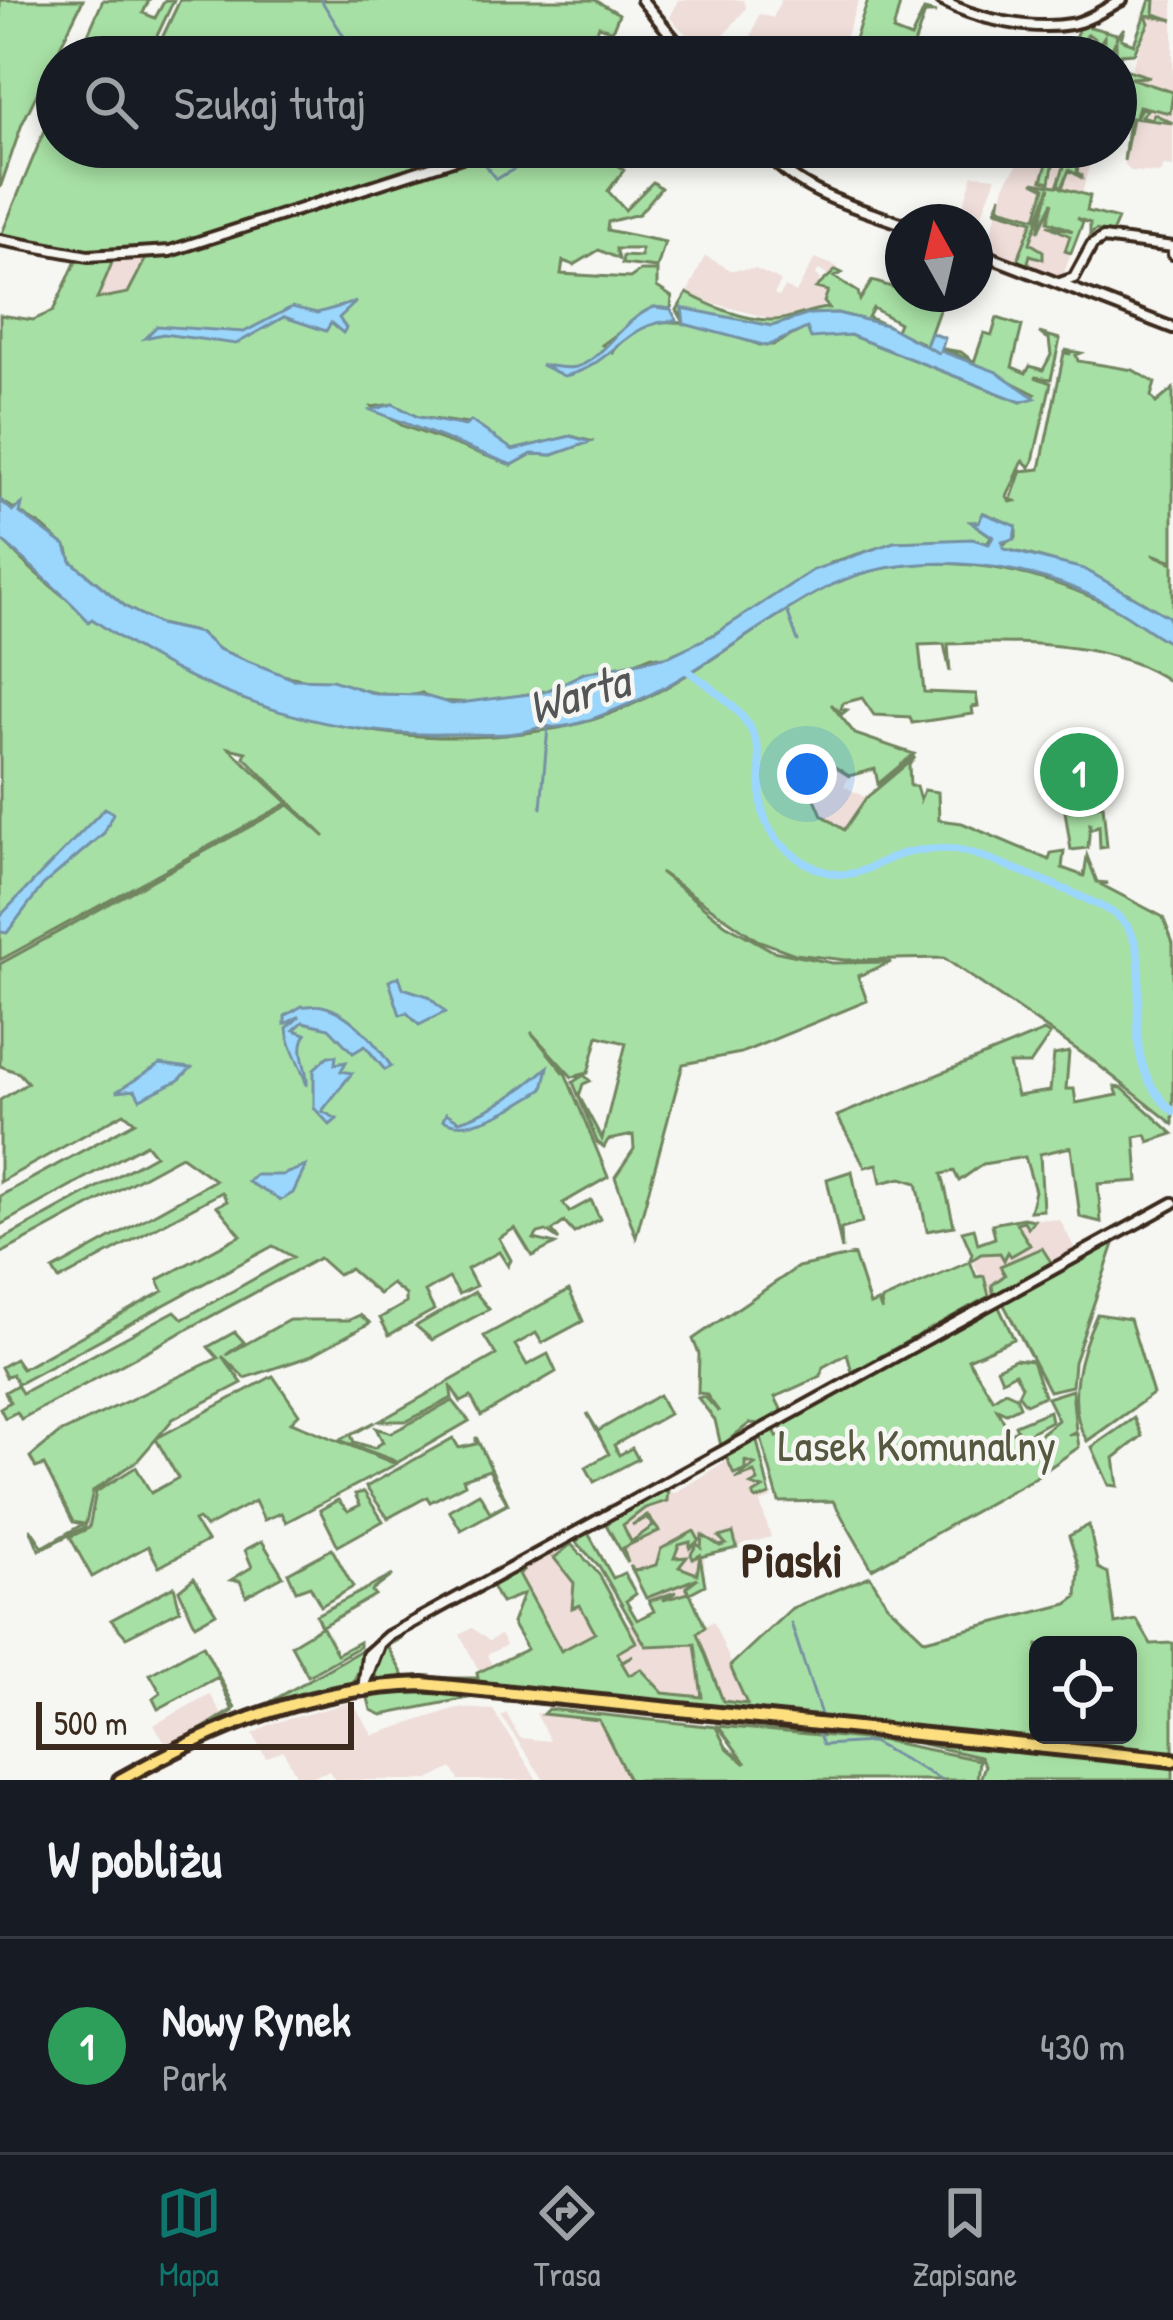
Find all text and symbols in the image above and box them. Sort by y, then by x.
search box [36,36,1137,168]
icon: search [78,69,144,135]
text: Szukaj tutaj [174,72,366,133]
north arrow [885,204,993,312]
water label: Warta [520,646,640,739]
pin: 1 [1040,727,1118,817]
your location [777,744,837,804]
park label: Lasek Komunalny [778,1414,1056,1475]
district label: Piaski [741,1527,843,1592]
map controls [1029,1636,1137,1744]
button: locate [1029,1636,1137,1744]
scale bar [36,1696,354,1749]
text: 500 m [54,1701,128,1745]
text: W pobliżu [48,1824,222,1893]
text: Nowy Rynek [162,1989,351,2050]
text: 1 [80,2019,94,2072]
text: 430 m [1040,2019,1125,2072]
text: Park [162,2050,227,2103]
tab: Mapa [156,2180,222,2296]
tab: Trasa [534,2180,600,2296]
tab: Zapisane [912,2180,1017,2296]

